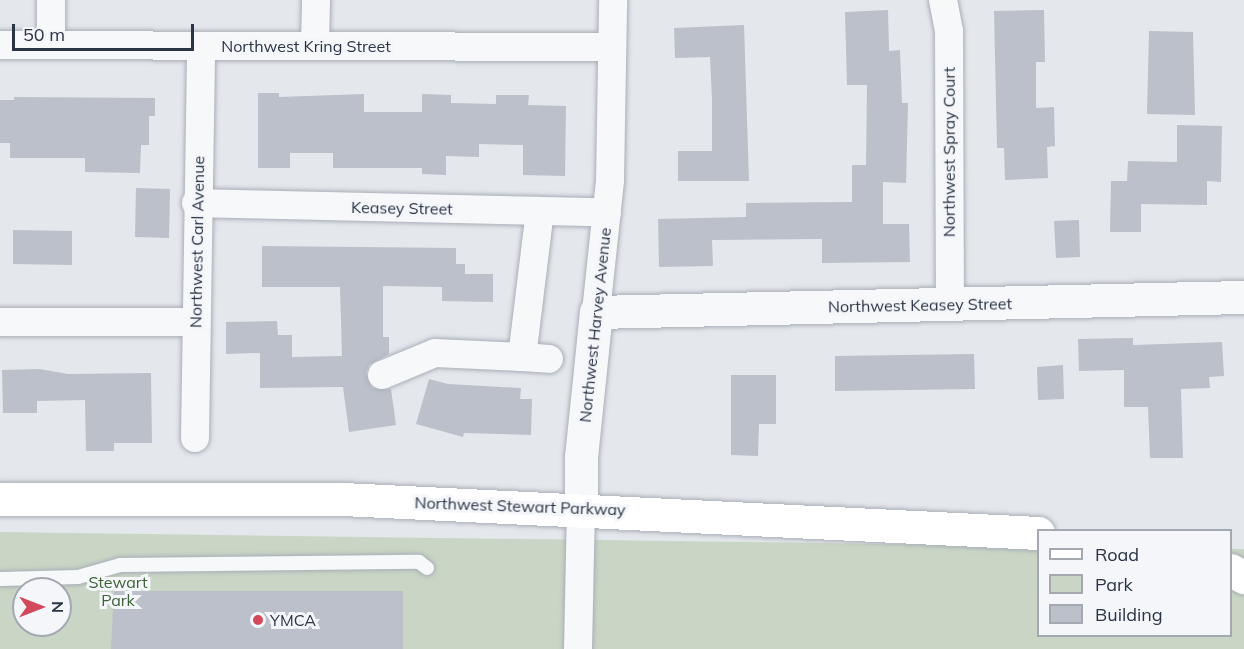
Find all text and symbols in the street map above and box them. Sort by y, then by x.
scale bar [15,12,196,50]
text: 50 m [23,23,65,46]
street label: Northwest Kring Street [221,36,391,56]
street label: Northwest Spray Court [939,67,959,237]
street label: Northwest Carl Avenue [186,156,208,328]
street label: Keasey Street [351,198,453,218]
street label: Northwest Harvey Avenue [575,227,615,423]
street label: Northwest Keasey Street [828,294,1012,316]
street label: Northwest Stewart Parkway [414,493,626,519]
legend [1037,529,1232,637]
text: Road [1095,543,1139,566]
park label: Stewart Park [88,572,148,610]
text: Park [1095,573,1133,596]
north arrow [12,577,72,637]
text: N [48,601,68,613]
text: Building [1095,603,1163,626]
place label: YMCA [270,610,316,630]
marker: YMCA [251,613,265,627]

